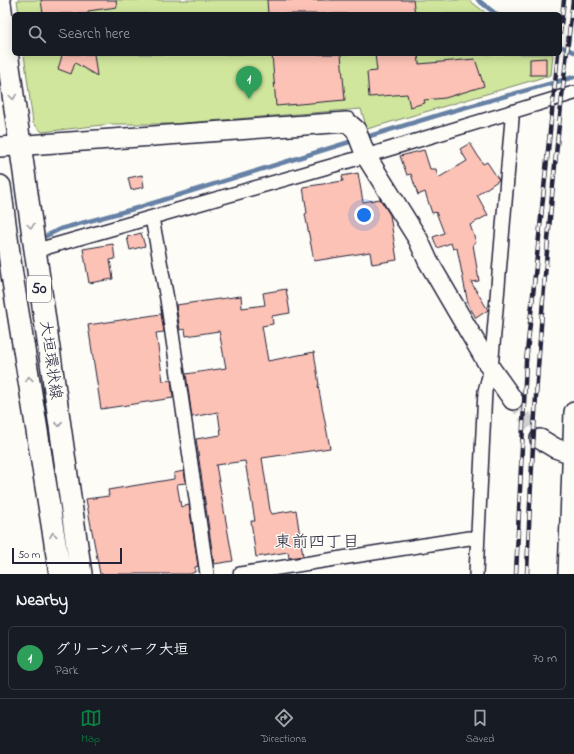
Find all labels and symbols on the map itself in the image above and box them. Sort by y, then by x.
pin: 1 [236,66,262,99]
one-way arrow [8,94,17,100]
your location [354,205,374,225]
one-way arrow [26,223,35,229]
road number: 50 [27,276,51,302]
street label: 大垣環状線 [33,319,67,401]
one-way arrow [25,376,34,383]
one-way arrow [54,421,63,427]
district label: 東前四丁目 [275,530,360,555]
one-way arrow [50,532,58,539]
scale bar [12,546,122,565]

